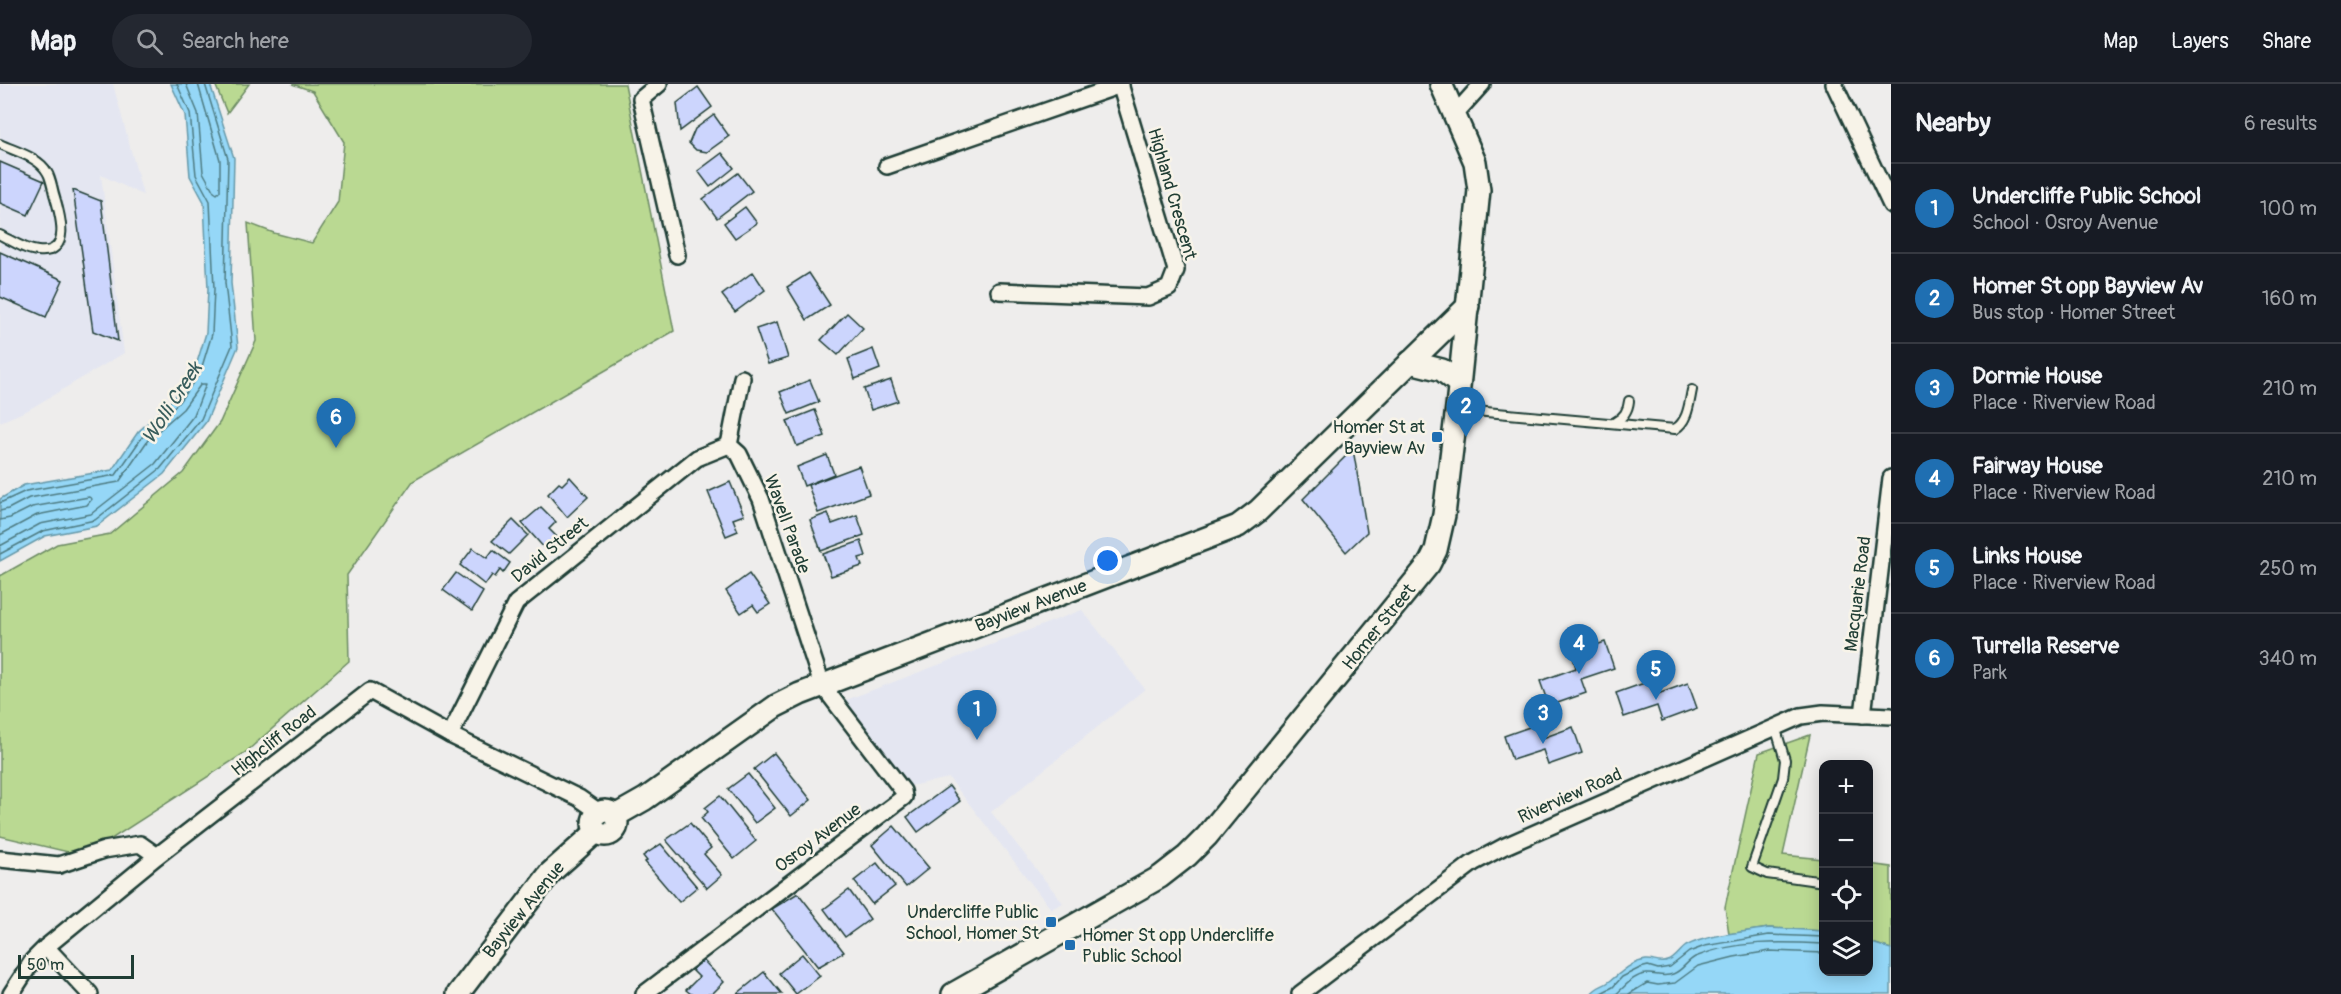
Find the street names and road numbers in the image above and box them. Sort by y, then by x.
street label: Highland Crescent [1142,125,1202,263]
street label: Wavell Parade [759,471,816,577]
street label: David Street [507,511,594,588]
street label: Macquarie Road [1840,535,1876,653]
street label: Bayview Avenue [972,574,1090,638]
street label: Homer Street [1337,579,1421,675]
street label: Highcliff Road [227,701,321,781]
street label: Riverview Road [1515,763,1625,829]
street label: Osroy Avenue [770,798,866,878]
street label: Bayview Avenue [478,857,570,963]

